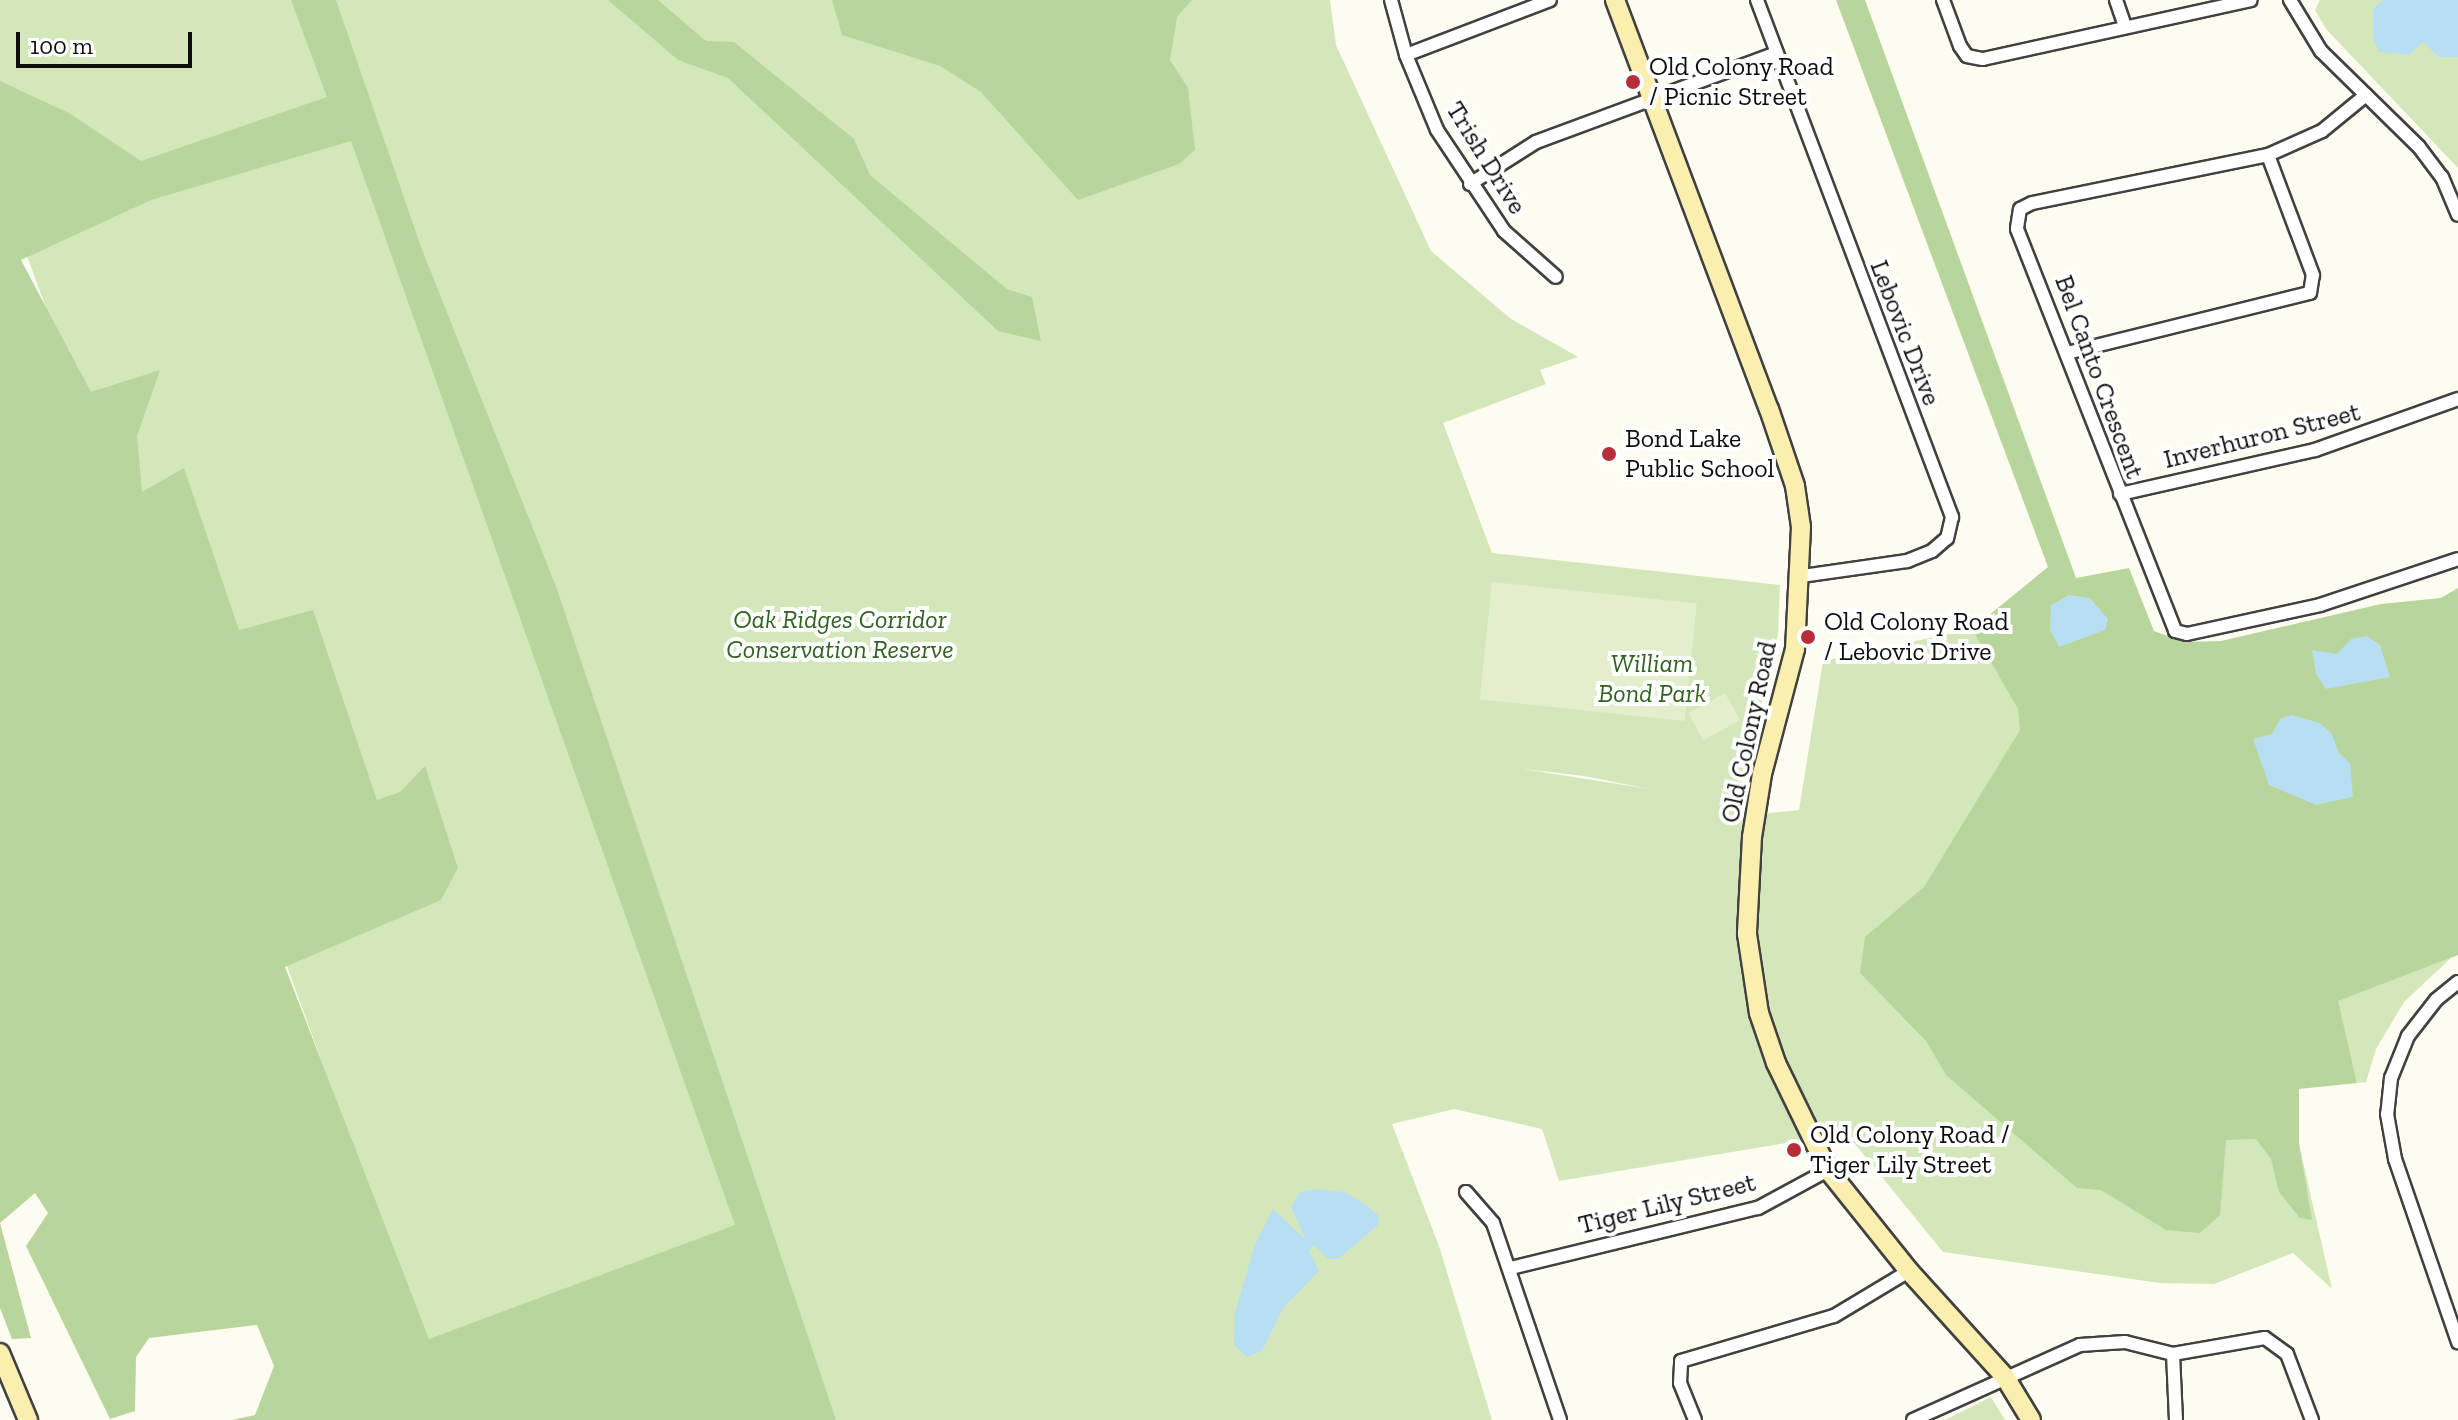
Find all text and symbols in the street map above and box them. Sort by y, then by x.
scale bar [20,16,196,66]
text: 100 m [30,31,93,60]
place label: Old Colony Road / Picnic Street [1649,51,1835,112]
marker: Old Colony Road / Picnic Street [1624,73,1642,91]
street label: Trish Drive [1439,96,1533,220]
street label: Lebovic Drive [1863,256,1947,410]
street label: Bel Canto Crescent [2048,271,2150,483]
street label: Inverhuron Street [2161,397,2363,475]
place label: Bond Lake Public School [1625,423,1775,484]
marker: Bond Lake Public School [1600,445,1618,463]
park label: Oak Ridges Corridor Conservation Reserve [726,604,954,666]
place label: Old Colony Road / Lebovic Drive [1824,606,2010,668]
marker: Old Colony Road / Lebovic Drive [1799,628,1817,646]
street label: Old Colony Road [1714,638,1784,826]
park label: William Bond Park [1598,648,1706,710]
place label: Old Colony Road / Tiger Lily Street [1810,1119,2010,1180]
marker: Old Colony Road / Tiger Lily Street [1785,1141,1803,1159]
street label: Tiger Lily Street [1575,1167,1759,1241]

